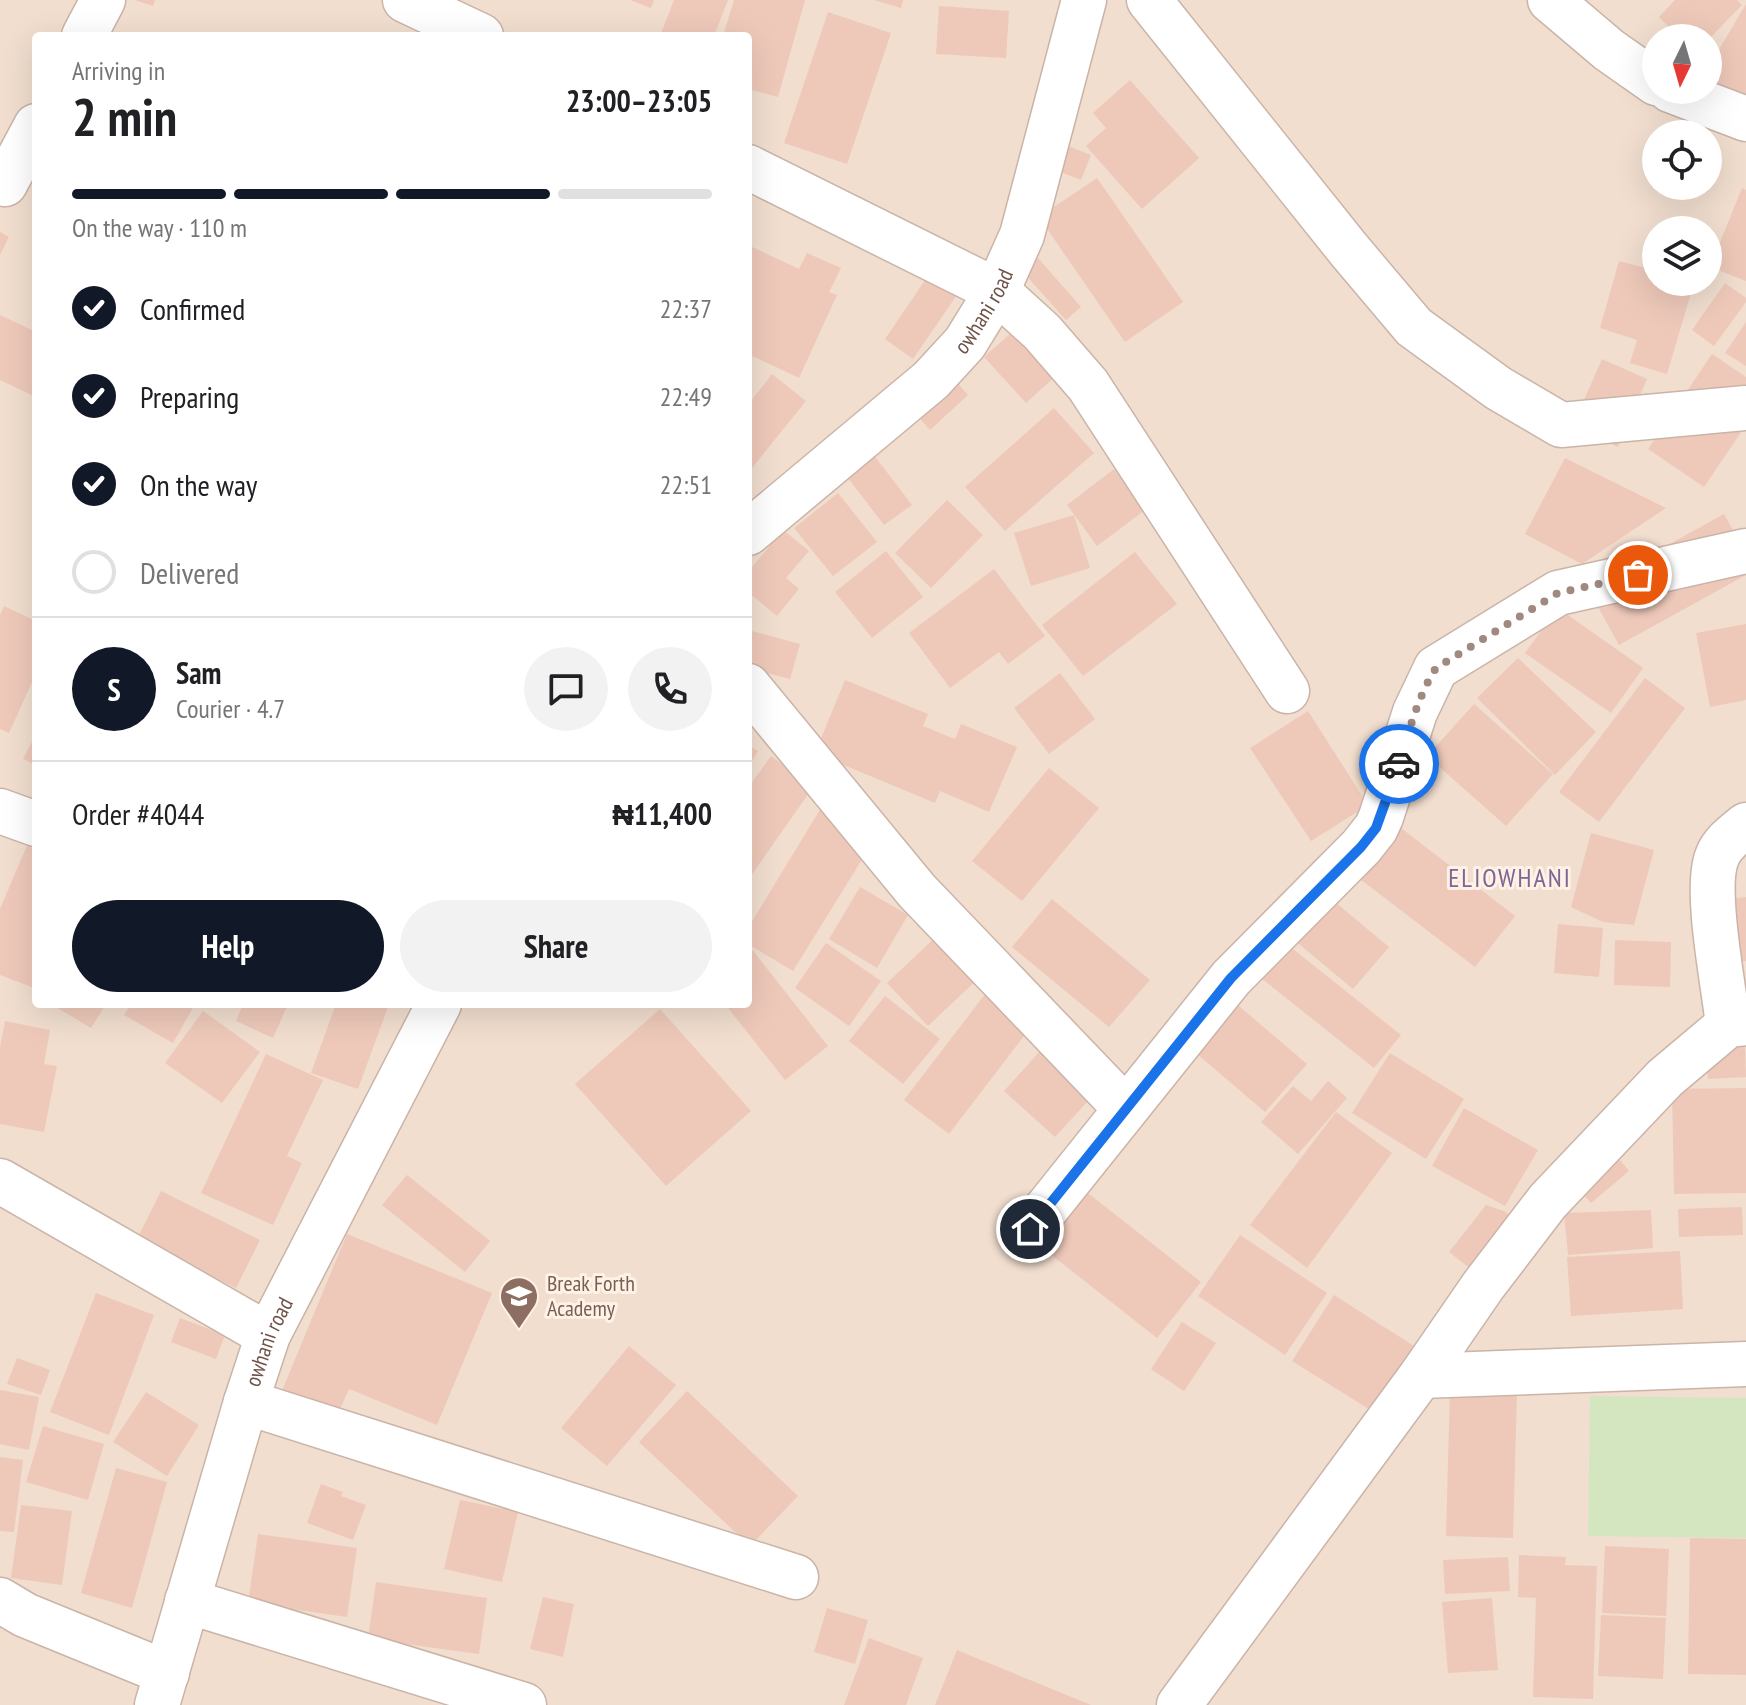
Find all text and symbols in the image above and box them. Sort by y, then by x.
north arrow [1642,24,1722,104]
map controls [1642,24,1722,296]
text: Arriving in [72,54,165,87]
text: 23:00–23:05 [566,81,712,120]
text: 2 min [72,83,177,150]
button: locate [1642,120,1722,200]
text: On the way · 110 m [72,211,247,244]
button: layers [1642,216,1722,296]
street label: owhani road [948,264,1019,360]
icon: check [72,286,116,330]
text: Confirmed [140,289,245,328]
text: 22:37 [660,292,712,325]
icon: check [72,374,116,418]
text: Preparing [140,377,239,416]
text: 22:49 [660,380,712,413]
icon: check [72,462,116,506]
text: On the way [140,465,257,504]
text: 22:51 [660,468,712,501]
pin [1604,541,1672,609]
text: Delivered [140,553,239,592]
icon: bag [1616,553,1660,597]
button: chat [524,647,608,731]
button: phone [628,647,712,731]
text: Sam [176,653,221,692]
text: S [107,670,121,709]
text: Courier · 4.7 [176,692,285,725]
courier [1359,724,1439,804]
icon: car [1377,742,1421,786]
text: Order #4044 [72,794,204,833]
text: ₦11,400 [612,794,712,833]
district label: ELIOWHANI [1448,861,1572,894]
button: Help [72,900,384,992]
button: Share [400,900,712,992]
pin [996,1195,1064,1263]
icon: home [1008,1207,1052,1251]
place label: Break Forth Academy [547,1269,635,1322]
school or university icon: Break Forth Academy [498,1275,540,1330]
street label: owhani road [238,1293,299,1390]

